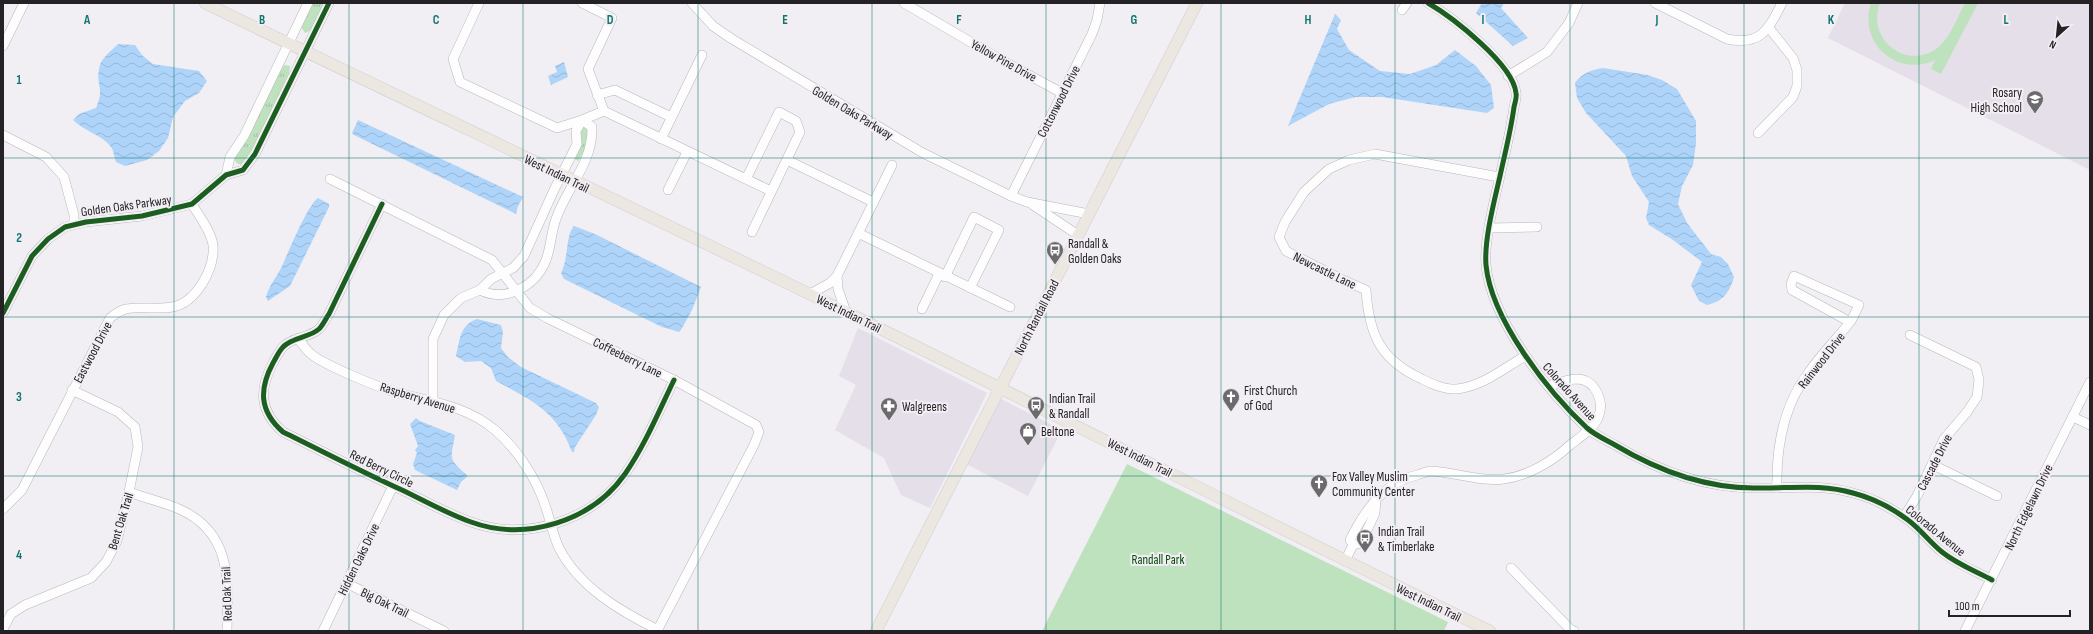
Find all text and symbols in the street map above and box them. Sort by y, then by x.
text: A [83,12,91,28]
text: B [259,12,265,28]
text: C [433,12,440,28]
text: D [607,12,614,28]
text: E [782,12,788,28]
text: F [956,12,962,28]
text: G [1131,12,1138,28]
text: H [1305,12,1312,28]
text: I [1482,12,1485,28]
text: J [1655,12,1659,28]
text: K [1828,12,1835,28]
text: L [2003,12,2009,28]
north arrow [2037,16,2077,56]
street label: Yellow Pine Drive [968,36,1039,86]
text: N [2047,37,2058,52]
street label: Cottonwood Drive [1034,63,1084,140]
text: 1 [16,72,22,88]
street label: Golden Oaks Parkway [809,82,896,143]
place label: Rosary High School [1971,85,2022,116]
school or university icon: Rosary High School [2025,89,2045,114]
street label: West Indian Trail [521,151,592,197]
street label: Golden Oaks Parkway [80,192,173,220]
text: 2 [16,230,22,246]
place label: Randall & Golden Oaks [1068,236,1122,267]
bus stop icon: Randall & Golden Oaks [1045,240,1065,265]
street label: Newcastle Lane [1290,249,1359,293]
street label: North Randall Road [1011,277,1063,358]
street label: West Indian Trail [813,291,884,337]
street label: Eastwood Drive [70,319,116,386]
street label: Rainwood Drive [1795,329,1849,392]
street label: Coffeeberry Lane [590,334,665,382]
street label: Colorado Avenue [1539,359,1599,424]
street label: Raspberry Avenue [378,379,457,417]
place label: First Church of God [1244,383,1297,414]
church icon: First Church of God [1221,387,1241,412]
text: 3 [16,389,22,405]
place label: Indian Trail & Randall [1049,391,1095,422]
bus stop icon: Indian Trail & Randall [1026,395,1046,420]
pharmacy icon: Walgreens [879,396,899,421]
place label: Walgreens [902,399,947,415]
shop icon: Beltone [1018,421,1038,446]
place label: Beltone [1041,424,1074,440]
street label: Cascade Drive [1914,432,1956,493]
street label: West Indian Trail [1104,435,1175,481]
street label: Red Berry Circle [347,447,416,491]
street label: North Edgelawn Drive [2001,462,2057,553]
place label: Fox Valley Muslim Community Center [1332,469,1415,500]
church icon: Fox Valley Muslim Community Center [1309,473,1329,498]
street label: Bent Oak Trail [105,491,137,552]
street label: Colorado Avenue [1902,502,1969,560]
street label: Hidden Oaks Drive [335,521,383,598]
place label: Indian Trail & Timberlake [1378,524,1434,555]
bus stop icon: Indian Trail & Timberlake [1355,528,1375,553]
text: 4 [16,547,22,563]
park label: Randall Park [1132,552,1184,568]
street label: Red Oak Trail [218,566,236,622]
street label: West Indian Trail [1393,580,1464,626]
street label: Big Oak Trail [358,584,411,621]
scale bar [1949,592,2070,618]
text: 100 m [1955,599,1980,614]

